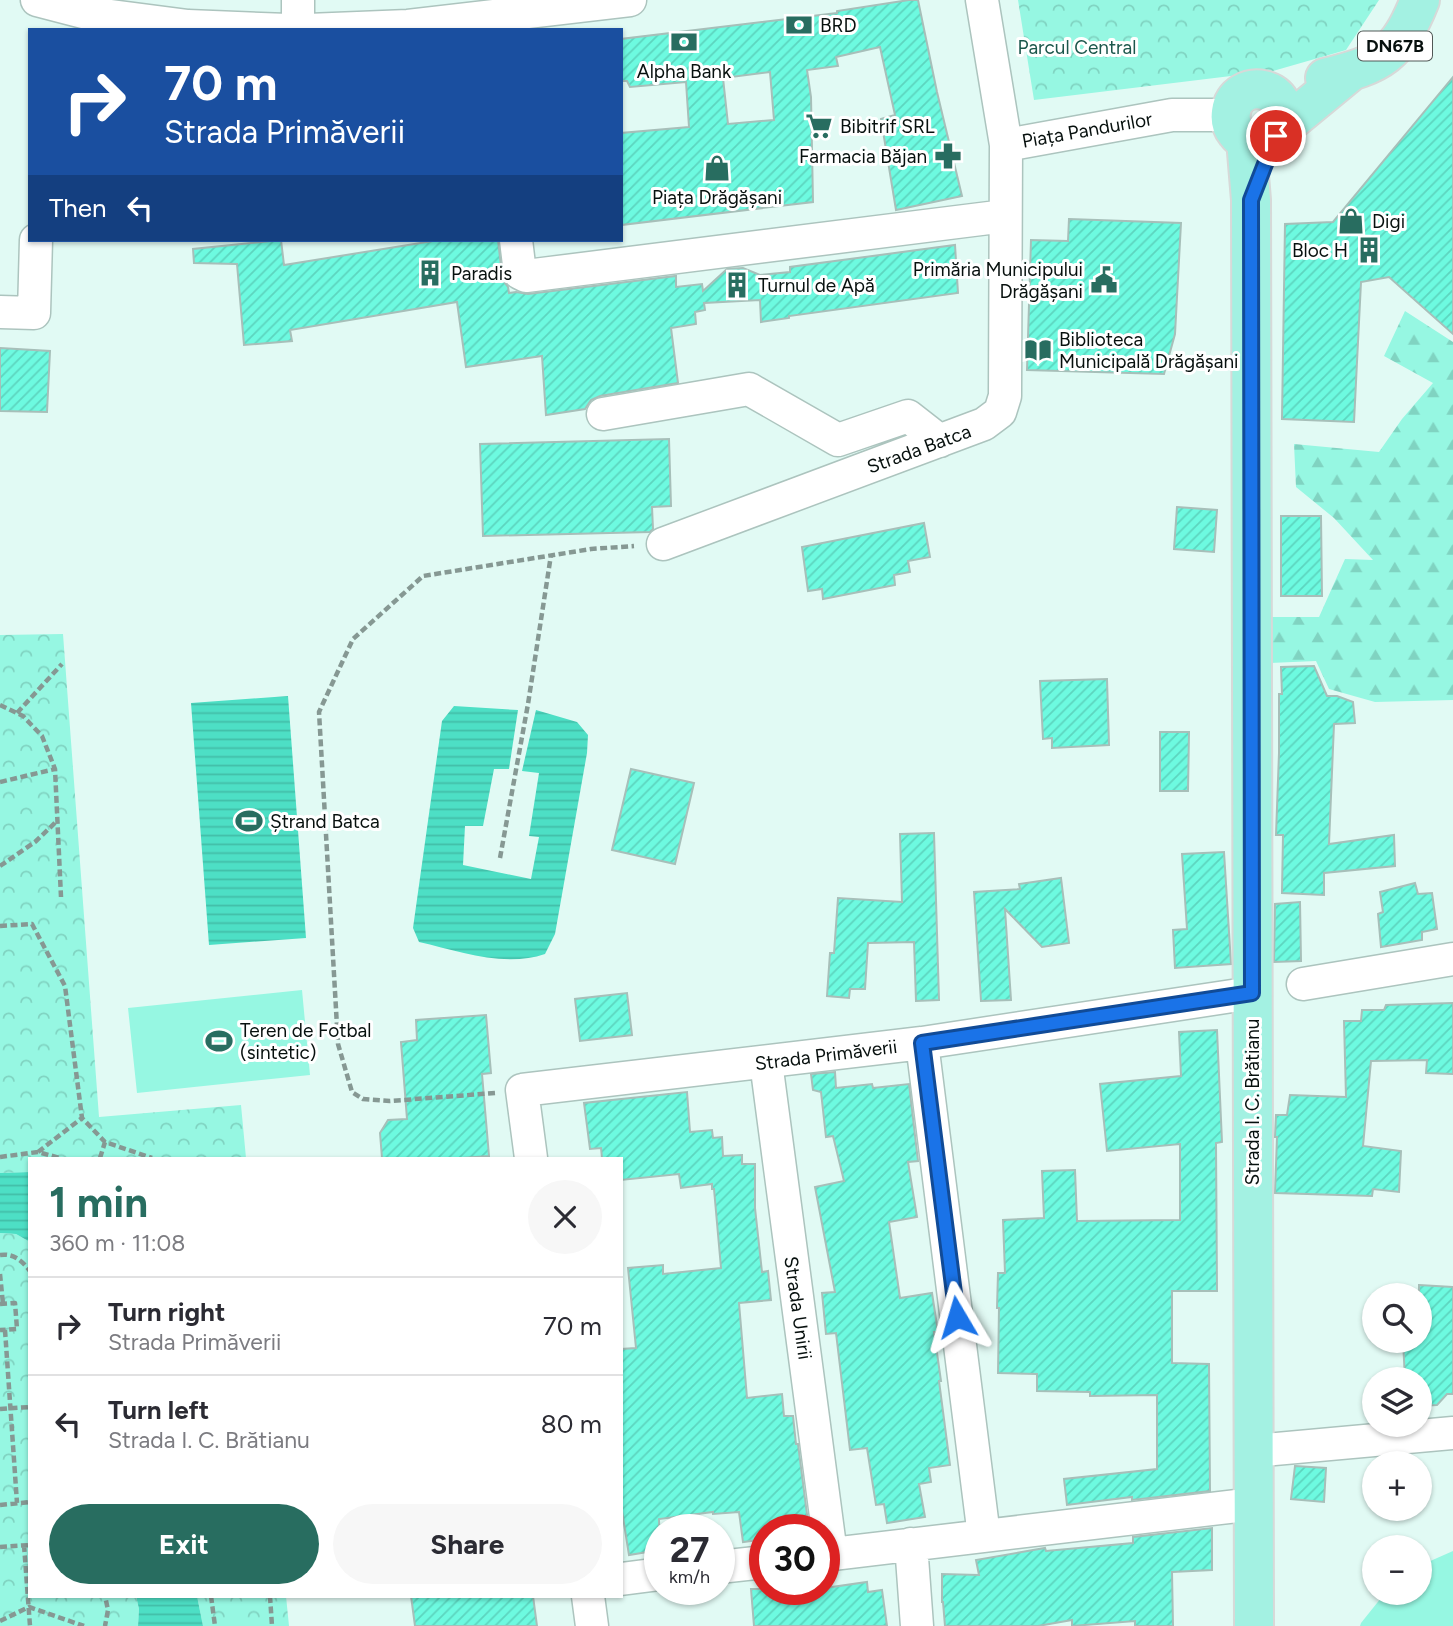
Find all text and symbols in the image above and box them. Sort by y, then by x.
bank icon: BRD [784,10,814,40]
place label: BRD [820,14,857,37]
bank icon: Alpha Bank [669,27,699,57]
road number: DN67B [1358,32,1432,60]
park label: Parcul Central [1018,36,1136,59]
text: 70 m [164,53,277,112]
icon: right [49,56,140,147]
place label: Alpha Bank [637,60,732,83]
pin [1246,106,1306,166]
street label: Piața Pandurilor [1020,107,1155,153]
supermarket icon: Bibitrif SRL [804,111,834,141]
text: Strada Primăverii [164,113,405,151]
place label: Bibitrif SRL [840,115,935,138]
icon: arrive [1257,117,1295,155]
pharmacy icon: Farmacia Băjan [933,141,963,171]
place label: Farmacia Băjan [799,145,927,168]
shop icon: Piața Drăgășani [702,153,732,183]
place label: Piața Drăgășani [652,186,782,209]
icon: left [121,189,159,227]
text: Then [49,192,107,224]
shop icon: Digi [1336,206,1366,236]
place label: Digi [1372,210,1405,233]
building icon: Bloc H [1354,235,1384,265]
place label: Bloc H [1292,239,1348,262]
building icon: Paradis [415,258,445,288]
place label: Primăria Municipului Drăgășani [913,258,1083,303]
place label: Paradis [451,262,512,285]
public building icon: Primăria Municipului Drăgășani [1089,265,1119,295]
building icon: Turnul de Apă [722,270,752,300]
place label: Turnul de Apă [758,274,875,297]
place label: Biblioteca Municipală Drăgășani [1059,328,1238,373]
library icon: Biblioteca Municipală Drăgășani [1023,335,1053,365]
street label: Strada Batca [864,420,974,478]
sports icon: Ștrand Batca [234,806,264,836]
place label: Ștrand Batca [270,810,380,833]
place label: Teren de Fotbal (sintetic) [240,1019,371,1064]
street label: Strada I. C. Brătianu [1241,1019,1264,1185]
sports icon: Teren de Fotbal (sintetic) [204,1026,234,1056]
street label: Strada Primăverii [754,1035,898,1075]
text: 1 min [49,1177,148,1228]
button: close [528,1180,602,1254]
text: 360 m · 11:08 [49,1229,185,1257]
street label: Strada Unirii [779,1255,817,1361]
position arrow [920,1280,994,1354]
map controls [1362,1283,1432,1605]
button: search [1362,1283,1432,1353]
text: Turn right [108,1296,225,1328]
icon: right [49,1307,87,1345]
text: 70 m [543,1310,602,1342]
text: Strada Primăverii [108,1328,281,1356]
button: layers [1362,1367,1432,1437]
text: Turn left [108,1394,209,1426]
icon: left [49,1405,87,1443]
text: 80 m [541,1408,602,1440]
text: Strada I. C. Brătianu [108,1426,310,1454]
button: + [1362,1451,1432,1521]
button: Exit [49,1504,319,1584]
button: Share [333,1504,602,1584]
speed limit sign: 30 [749,1514,840,1605]
text: 27 [670,1529,709,1571]
button: − [1362,1535,1432,1605]
text: km/h [669,1566,710,1588]

